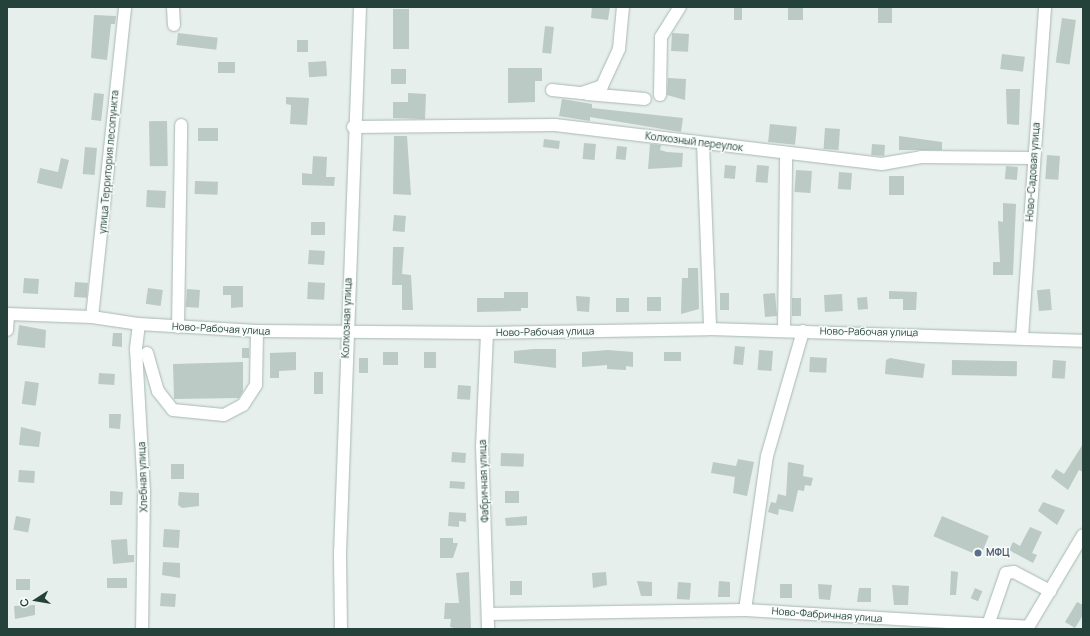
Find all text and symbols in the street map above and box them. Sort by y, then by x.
street label: улица Территория лесопункта [97,90,121,234]
street label: Ново-Садовая улица [1024,122,1042,222]
street label: Колхозный переулок [644,130,744,154]
street label: Колхозная улица [340,278,354,358]
street label: Ново-Рабочая улица [172,320,270,338]
street label: Ново-Рабочая улица [496,325,594,339]
street label: Ново-Рабочая улица [820,325,918,339]
street label: Фабричная улица [477,439,491,523]
street label: Хлебная улица [136,442,150,512]
place label: МФЦ [986,547,1009,559]
marker: МФЦ [973,548,983,558]
north arrow [16,580,56,620]
text: С [16,597,32,608]
street label: Ново-Фабричная улица [771,605,883,625]

